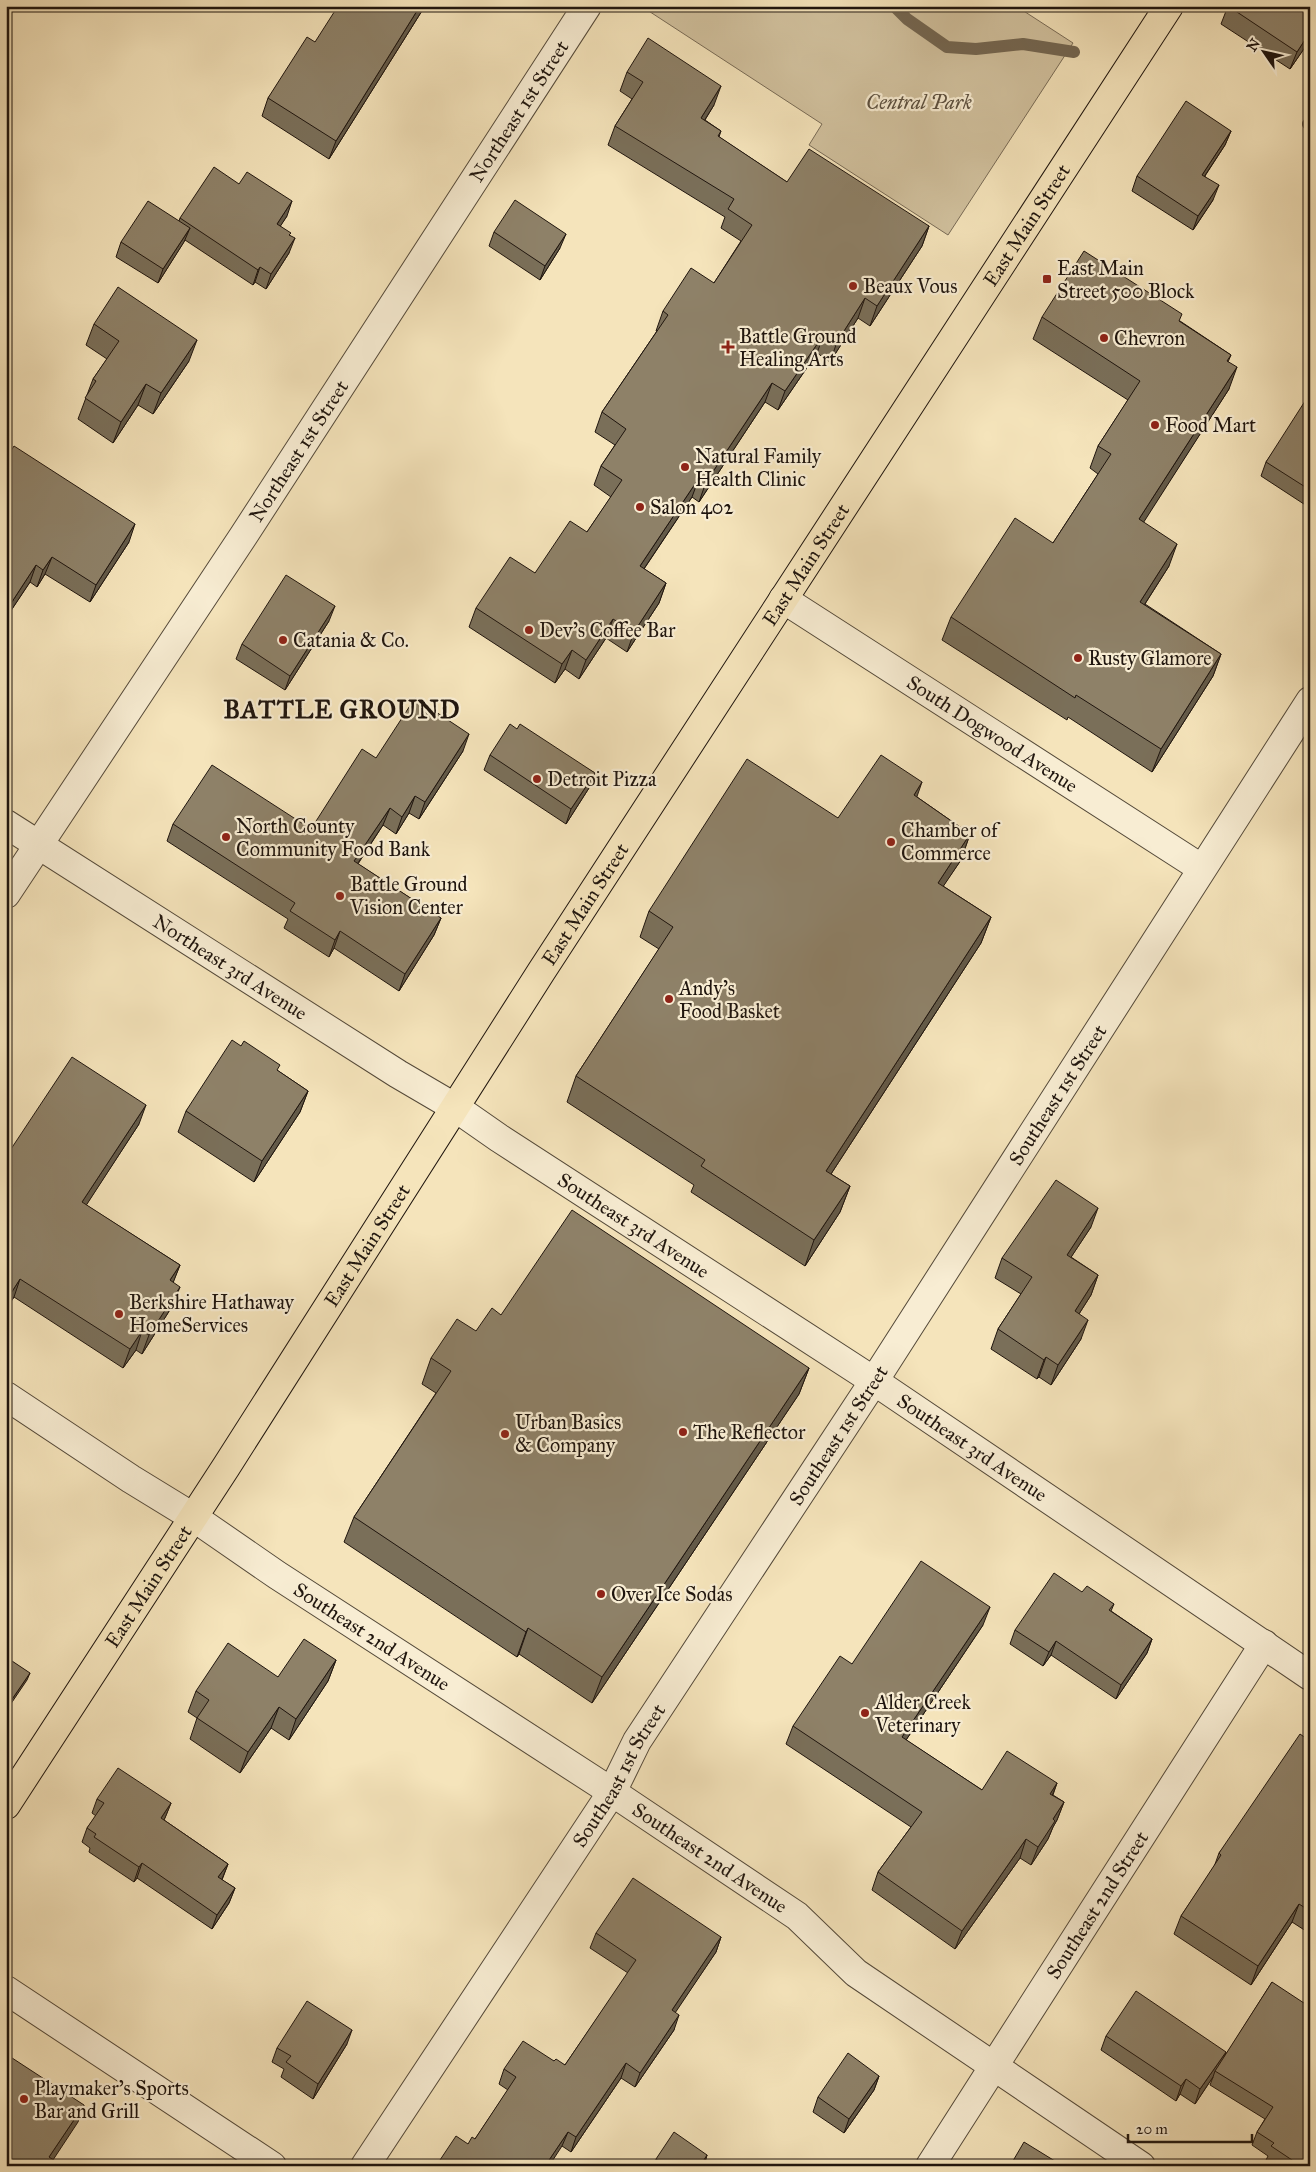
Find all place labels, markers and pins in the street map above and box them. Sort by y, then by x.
place label: East Main Street 500 Block [1057,256,1195,303]
marker: East Main Street 500 Block [1041,273,1053,285]
place label: Beaux Vous [863,274,958,298]
marker: Beaux Vous [847,280,859,292]
place label: Battle Ground Healing Arts [739,324,857,372]
place label: Chevron [1114,326,1185,350]
marker: Chevron [1098,332,1110,344]
marker: Battle Ground Healing Arts [721,340,735,354]
place label: Food Mart [1165,413,1256,437]
marker: Food Mart [1149,419,1161,431]
place label: Natural Family Health Clinic [695,444,822,491]
marker: Natural Family Health Clinic [679,461,691,473]
place label: Salon 402 [650,495,733,519]
marker: Salon 402 [634,501,646,513]
place label: Dev's Coffee Bar [539,618,676,642]
marker: Dev's Coffee Bar [523,624,535,636]
place label: Catania & Co. [293,628,409,652]
marker: Catania & Co. [277,634,289,646]
place label: Rusty Glamore [1088,646,1212,670]
marker: Rusty Glamore [1072,652,1084,664]
place label: Detroit Pizza [547,767,657,791]
marker: Detroit Pizza [531,773,543,785]
place label: North County Community Food Bank [236,814,431,861]
place label: Chamber of Commerce [901,818,1001,865]
marker: North County Community Food Bank [220,831,232,843]
marker: Chamber of Commerce [885,836,897,848]
place label: Battle Ground Vision Center [349,872,468,919]
marker: Battle Ground Vision Center [334,890,346,902]
place label: Andy's Food Basket [678,976,780,1023]
marker: Andy's Food Basket [663,993,675,1005]
place label: Berkshire Hathaway HomeServices [129,1290,295,1337]
marker: Berkshire Hathaway HomeServices [113,1308,125,1320]
place label: Urban Basics & Company [515,1410,621,1457]
place label: The Reflector [693,1420,806,1444]
marker: The Reflector [677,1426,689,1438]
marker: Urban Basics & Company [499,1428,511,1440]
place label: Over Ice Sodas [611,1582,733,1606]
marker: Over Ice Sodas [595,1588,607,1600]
place label: Alder Creek Veterinary [874,1690,972,1737]
marker: Alder Creek Veterinary [859,1707,871,1719]
place label: Playmaker's Sports Bar and Grill [34,2076,189,2123]
marker: Playmaker's Sports Bar and Grill [18,2093,30,2105]

